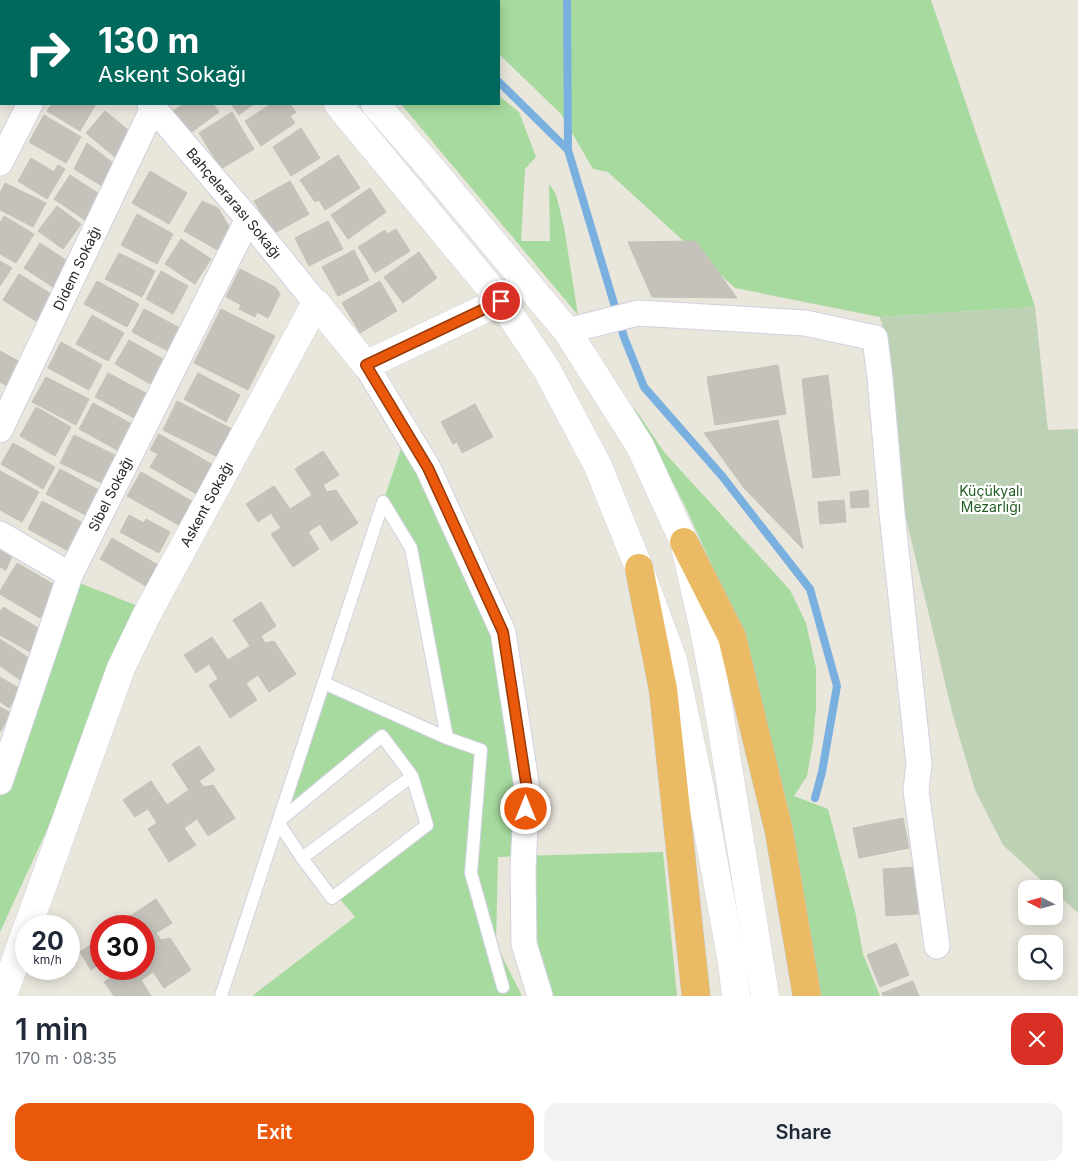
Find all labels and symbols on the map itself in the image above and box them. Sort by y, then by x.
street label: Bahçelerarası Sokağı [183,144,285,262]
street label: Didem Sokağı [49,223,104,313]
pin [480,280,522,322]
street label: Sibel Sokağı [84,454,136,534]
street label: Askent Sokağı [176,459,236,550]
park label: Küçükyalı Mezarlığı [959,482,1023,515]
position arrow [499,782,551,834]
north arrow [1018,880,1062,925]
speed limit sign: 30 [90,915,155,980]

